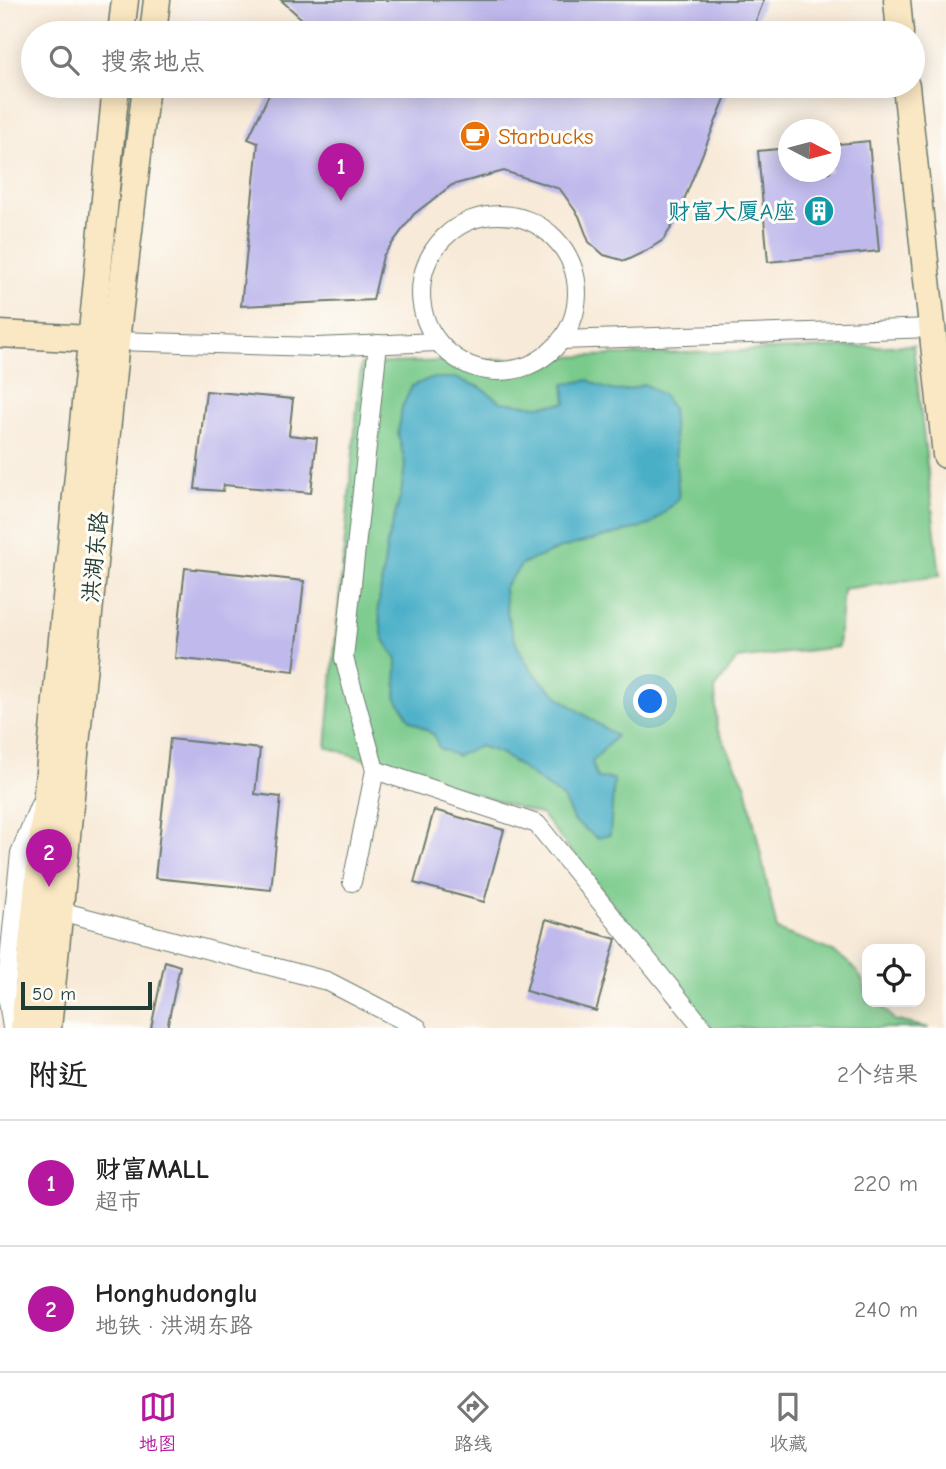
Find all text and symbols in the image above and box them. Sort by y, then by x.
search box [21,21,925,98]
icon: search [45,41,83,79]
text: 搜索地点 [101,47,205,77]
cafe icon: Starbucks [458,119,492,153]
north arrow [778,119,841,182]
place label: Starbucks [498,123,593,150]
pin: 1 [318,143,364,201]
building icon: 财富大厦A座 [802,194,836,228]
place label: 财富大厦A座 [668,198,796,225]
street label: 洪湖东路 [77,510,113,604]
your location [633,684,667,718]
pin: 2 [26,829,72,887]
map controls [862,944,925,1007]
button: locate [862,944,925,1007]
scale bar [21,979,152,1011]
text: 50 m [32,983,76,1005]
text: 附近 [28,1058,88,1093]
text: 2个结果 [837,1061,918,1088]
text: 财富MALL [95,1155,209,1185]
text: 1 [46,1170,56,1197]
text: 220 m [853,1170,918,1197]
text: 超市 [95,1188,141,1215]
text: Honghudonglu [95,1279,258,1309]
text: 2 [45,1296,57,1323]
text: 240 m [854,1296,918,1323]
text: 地铁 · 洪湖东路 [95,1312,252,1339]
tab: 地图 [139,1388,177,1455]
tab: 路线 [454,1388,492,1455]
tab: 收藏 [769,1388,807,1455]

